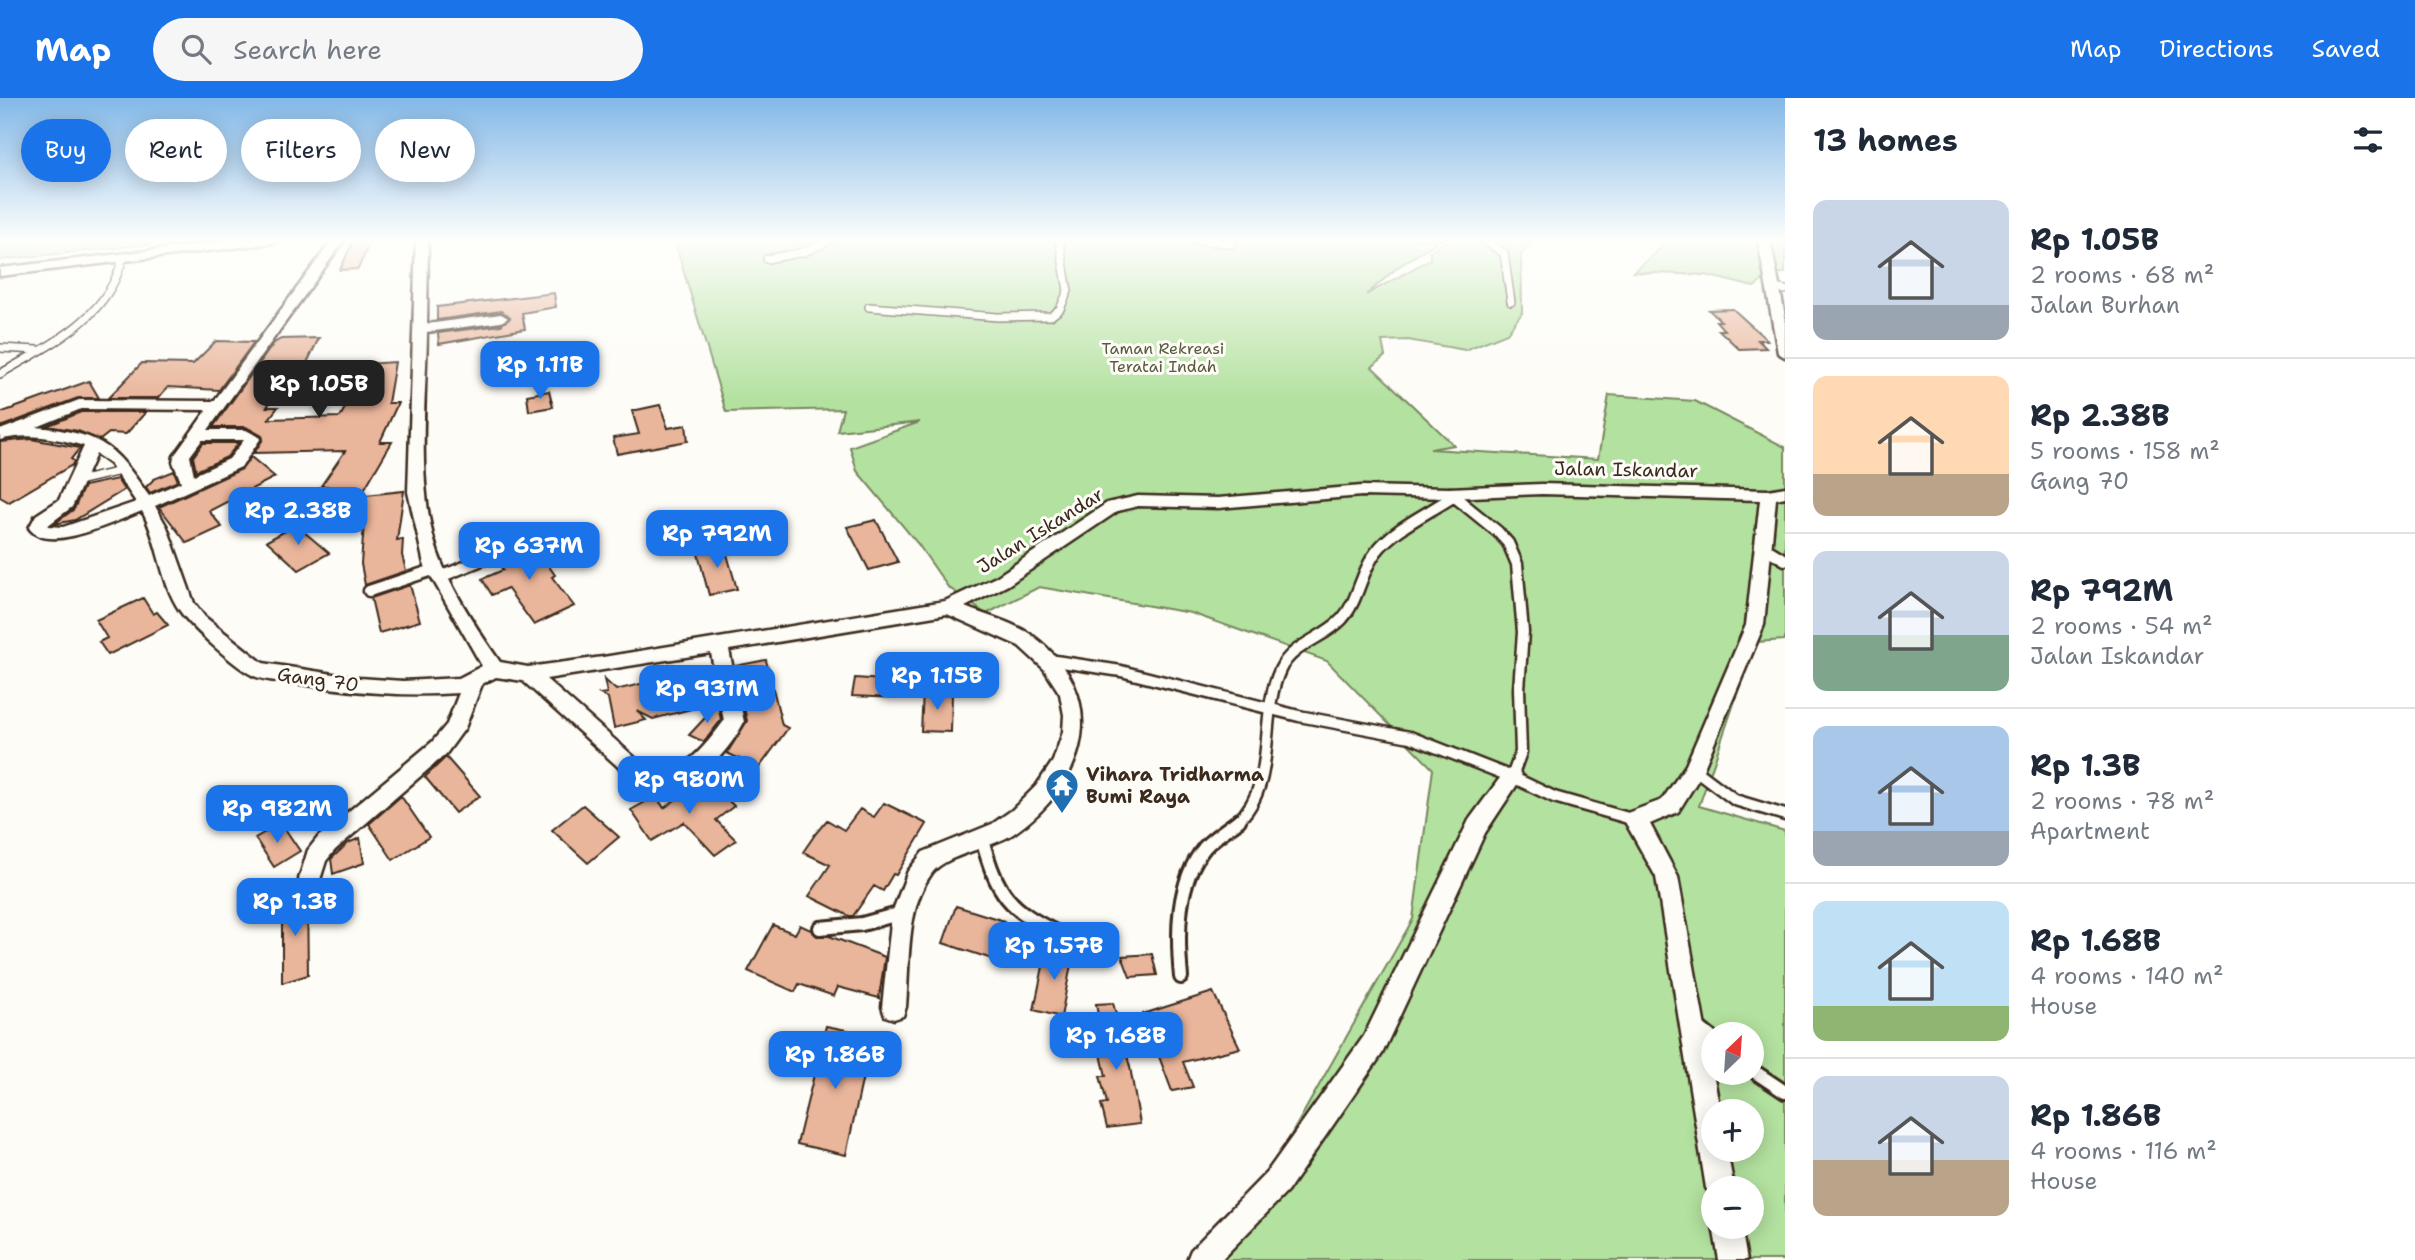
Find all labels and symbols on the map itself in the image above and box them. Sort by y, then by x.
park label: Taman Rekreasi Teratai Indah [1102,338,1224,377]
pin: Rp 1.11B [468,342,612,401]
pin: Rp 1.05B [247,360,391,420]
street label: Jalan Iskandar [1554,456,1698,483]
street label: Jalan Iskandar [973,482,1108,579]
pin: Rp 2.38B [226,488,370,547]
pin: Rp 792M [652,510,782,570]
pin: Rp 637M [464,522,594,582]
pin: Rp 1.15B [865,652,1009,712]
street label: Gang 70 [276,661,360,698]
pin: Rp 931M [642,666,772,725]
pin: Rp 980M [624,756,754,816]
place label: Vihara Tridharma Bumi Raya [1086,762,1264,809]
temple icon: Vihara Tridharma Bumi Raya [1043,766,1081,815]
pin: Rp 982M [212,786,342,845]
pin: Rp 1.3B [230,878,360,938]
pin: Rp 1.57B [982,922,1126,982]
pin: Rp 1.68B [1044,1012,1188,1072]
north arrow [1701,1022,1764,1085]
pin: Rp 1.86B [763,1032,907,1091]

